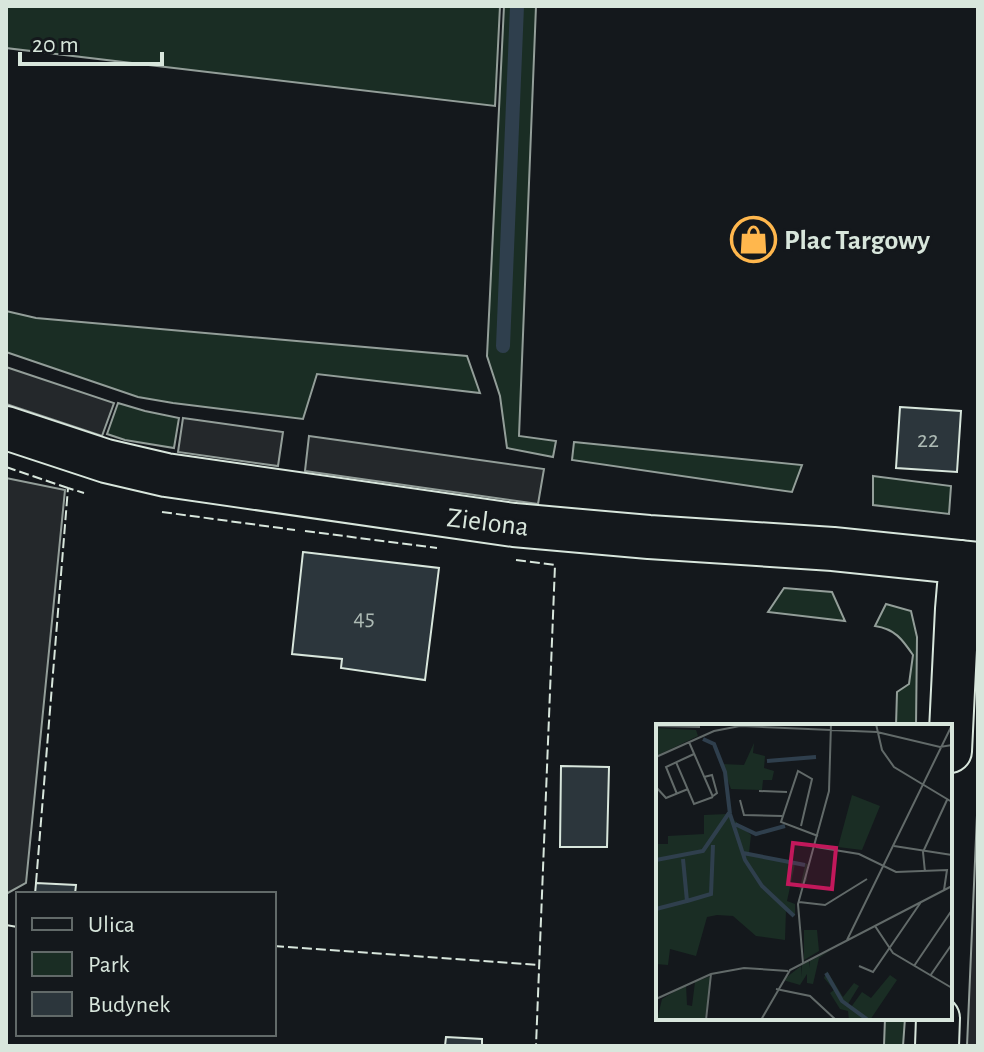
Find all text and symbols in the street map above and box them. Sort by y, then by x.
scale bar [20,16,162,66]
text: 20 m [32,33,79,57]
shop icon: Plac Targowy [729,215,777,263]
place label: Plac Targowy [784,227,931,255]
house number: 22 [917,428,939,452]
street label: Zielona [445,504,530,542]
house number: 45 [353,606,375,630]
inset map [656,724,952,1020]
legend [16,892,276,1036]
text: Ulica [88,913,135,937]
text: Park [88,953,129,977]
text: Budynek [88,993,170,1017]

